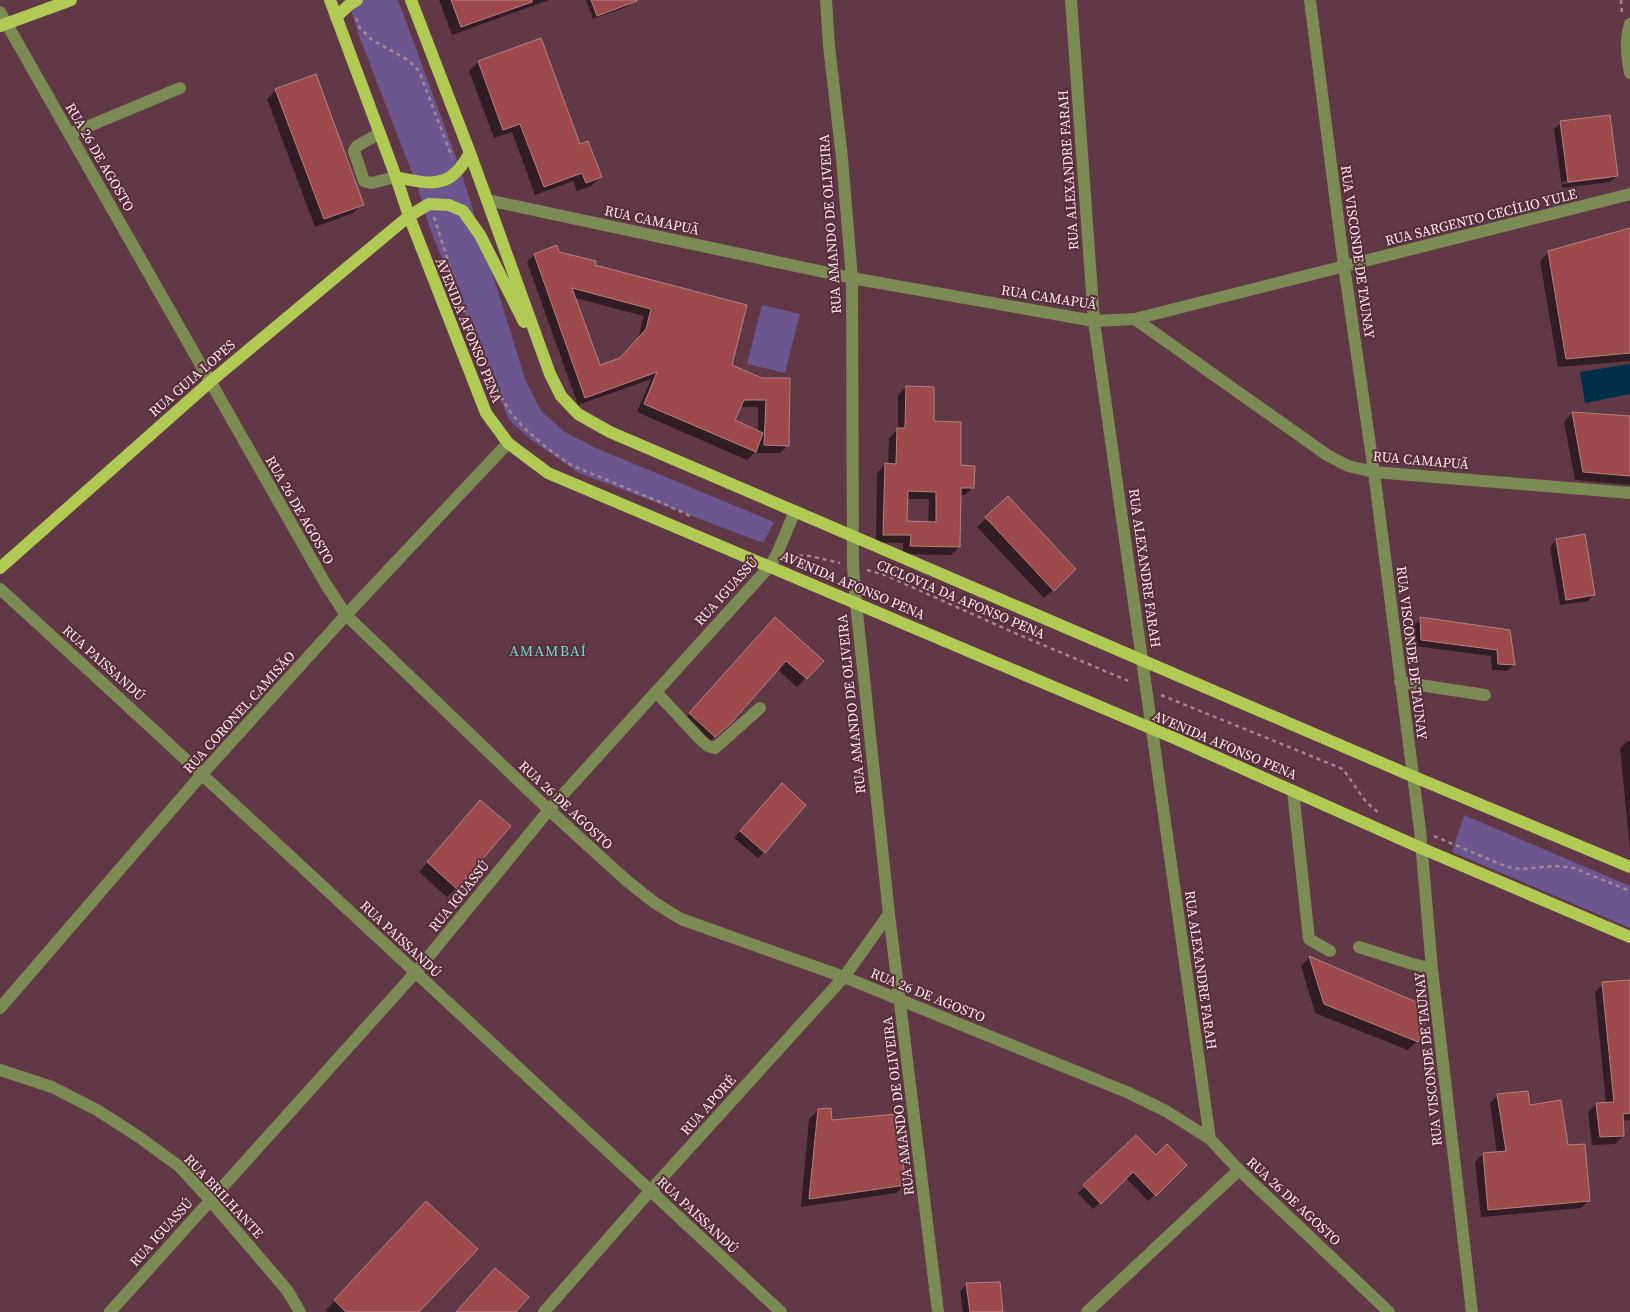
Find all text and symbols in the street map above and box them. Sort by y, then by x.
street label: RUA ALEXANDRE FARAH [1052,89,1084,251]
street label: RUA 26 DE AGOSTO [61,99,139,215]
street label: RUA AMANDO DE OLIVEIRA [814,133,846,315]
street label: RUA VISCONDE DE TAUNAY [1336,164,1380,340]
street label: RUA SARGENTO CECÍLIO YULE [1383,183,1579,251]
street label: RUA CAMAPUÃ [603,200,702,240]
street label: AVENIDA AFONSO PENA [431,254,508,406]
street label: RUA CAMAPUÃ [1000,280,1099,315]
street label: RUA GUIA LOPES [144,335,240,421]
street label: RUA CAMAPUÃ [1372,446,1471,474]
street label: RUA 26 DE AGOSTO [261,452,339,568]
street label: RUA ALEXANDRE FARAH [1124,487,1166,649]
street label: AVENIDA AFONSO PENA [778,545,929,625]
street label: RUA IGUASSÚ [690,552,762,630]
street label: CICLOVIA DA AFONSO PENA [874,554,1049,644]
street label: RUA VISCONDE DE TAUNAY [1391,565,1433,741]
street label: RUA AMANDO DE OLIVEIRA [832,613,870,795]
street label: RUA PAISSANDÚ [58,620,150,706]
district label: AMAMBAÍ [509,640,587,661]
street label: RUA CORONEL CAMISÃO [178,646,300,778]
street label: AVENIDA AFONSO PENA [1150,705,1301,785]
street label: RUA 26 DE AGOSTO [514,756,618,854]
street label: RUA IGUASSÚ [424,856,494,936]
street label: RUA ALEXANDRE FARAH [1180,889,1222,1051]
street label: RUA PAISSANDÚ [356,896,446,982]
street label: RUA 26 DE AGOSTO [868,963,989,1027]
street label: RUA VISCONDE DE TAUNAY [1409,971,1447,1147]
street label: RUA AMANDO DE OLIVEIRA [877,1015,919,1197]
street label: RUA APORÉ [676,1071,740,1139]
street label: RUA BRILHANTE [180,1149,268,1243]
street label: RUA 26 DE AGOSTO [1242,1152,1346,1250]
street label: RUA PAISSANDÚ [653,1172,743,1258]
street label: RUA IGUASSÚ [125,1193,197,1271]

